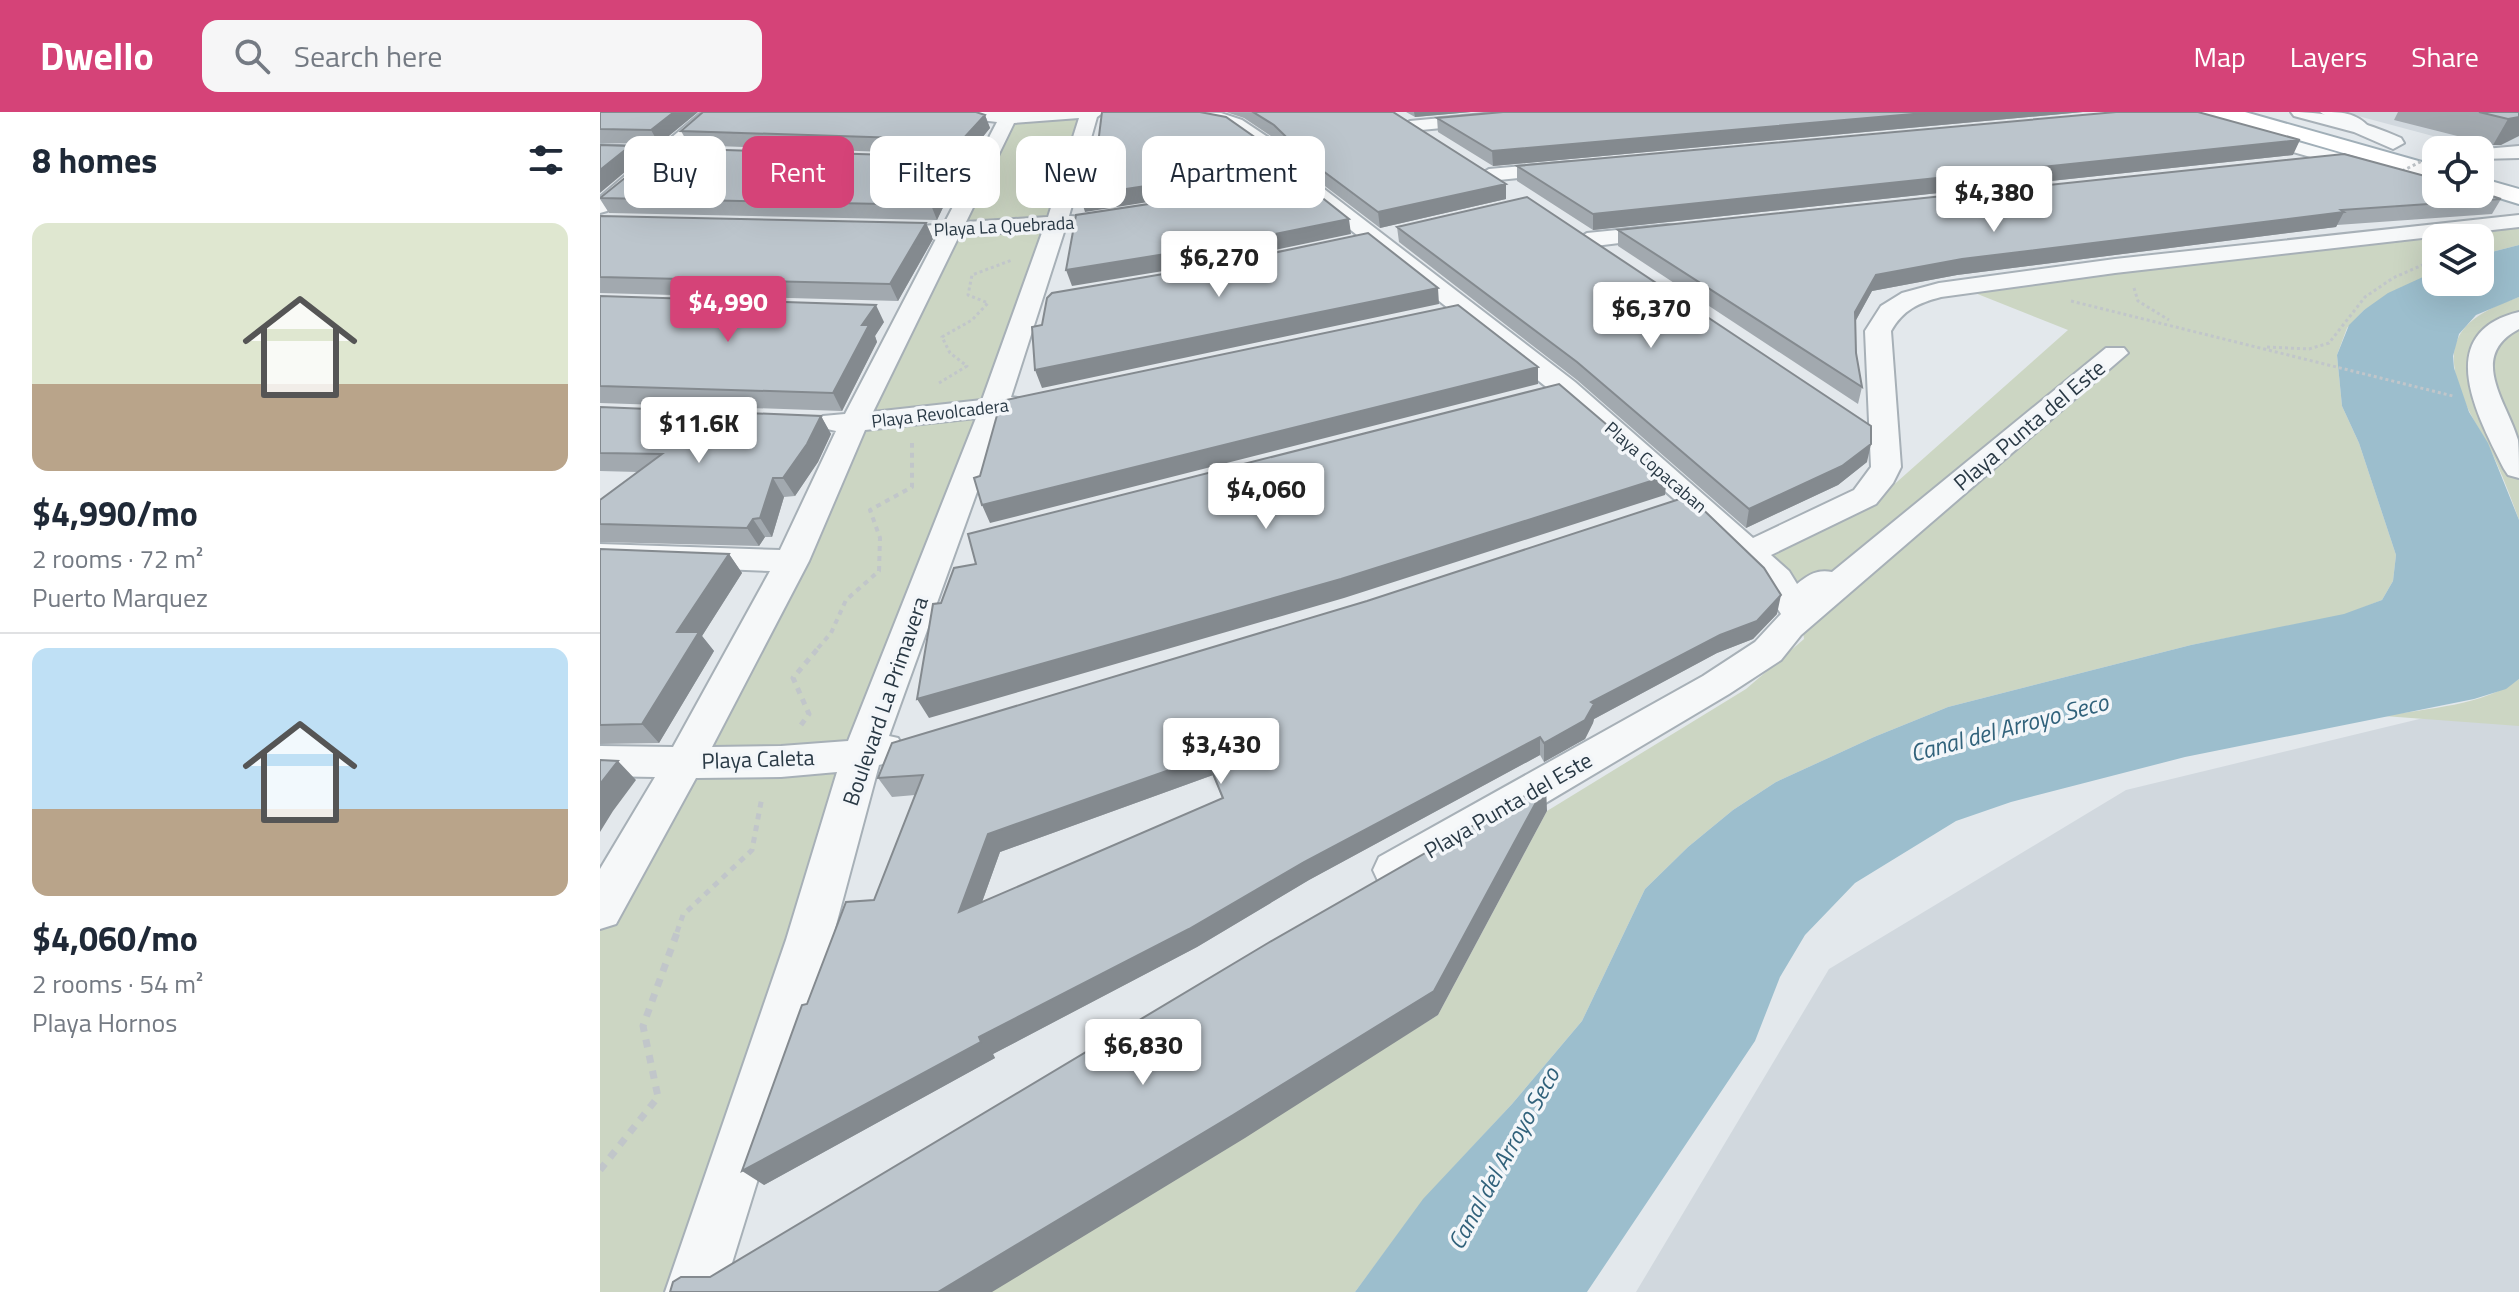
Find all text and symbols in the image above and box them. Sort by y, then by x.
search box [202,20,762,92]
text: Dwello [40,27,154,85]
text: Search here [294,33,443,79]
icon: search [230,34,274,78]
text: Map [2193,35,2246,78]
text: Layers [2290,35,2367,78]
text: Share [2411,35,2479,78]
text: 8 homes [32,134,157,186]
chip: Buy [624,136,726,208]
chip: Rent [742,136,854,208]
chip: Filters [870,136,1000,208]
chip: New [1016,136,1126,208]
chip: Apartment [1142,136,1325,208]
map controls [2422,136,2494,296]
button: locate [2422,136,2494,208]
icon: filters [524,138,568,182]
pin: $4,380 [1929,166,2059,234]
text: $4,380 [1954,172,2034,211]
street label: Playa La Quebrada [933,209,1075,243]
button: layers [2422,224,2494,296]
pin: $6,270 [1154,231,1284,299]
text: $6,270 [1179,237,1259,276]
icon: home [228,275,372,419]
pin: $4,990 [663,276,793,344]
text: $4,990 [688,282,768,321]
pin: $6,370 [1586,282,1716,350]
text: $6,370 [1611,288,1691,327]
street label: Playa Punta del Este [1946,351,2112,499]
street label: Playa Revolcadera [870,391,1010,435]
pin: $11.6K [634,397,764,465]
text: $11.6K [659,403,739,442]
street label: Playa Copacaban [1599,415,1713,519]
pin: $4,060 [1201,463,1331,531]
text: $4,060 [1226,469,1306,508]
text: $4,990/mo [32,487,198,539]
text: 2 rooms · 72 m² [32,539,203,578]
text: Puerto Marquez [32,578,208,617]
street label: Boulevard La Primavera [833,592,937,810]
water label: Canal del Arroyo Seco [1906,683,2113,771]
icon: home [228,700,372,844]
pin: $3,430 [1156,718,1286,786]
text: $3,430 [1181,724,1261,763]
street label: Playa Caleta [701,740,815,778]
street label: Playa Punta del Este [1418,743,1598,867]
text: $4,060/mo [32,912,198,964]
text: 2 rooms · 54 m² [32,964,203,1003]
text: Playa Hornos [32,1003,177,1042]
pin: $6,830 [1078,1019,1208,1087]
text: $6,830 [1103,1025,1183,1064]
water label: Canal del Arroyo Seco [1438,1059,1569,1256]

